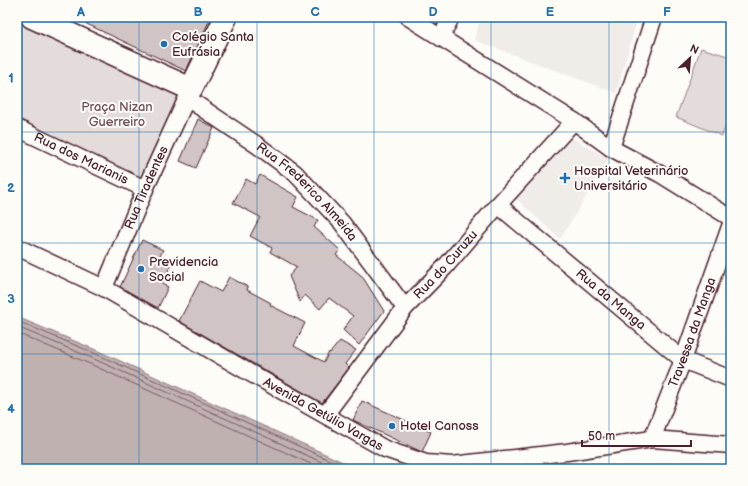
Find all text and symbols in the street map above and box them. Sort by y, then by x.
text: A [76,4,85,20]
text: B [193,4,203,20]
text: C [310,4,320,20]
text: D [428,4,438,20]
text: E [546,4,555,20]
text: F [663,4,671,20]
place label: Colégio Santa Eufrásia [172,29,254,60]
north arrow [670,38,710,78]
marker: Colégio Santa Eufrásia [159,39,169,49]
text: N [688,42,701,57]
text: 1 [8,70,14,86]
park label: Praça Nizan Guerreiro [81,99,153,130]
street label: Rua dos Marianis [31,129,131,188]
street label: Rua Frederico Almeida [253,139,361,244]
street label: Rua Tiradentes [121,143,172,232]
place label: Hospital Veterinário Universitário [574,163,688,194]
marker: Hospital Veterinário Universitário [559,172,571,184]
text: 2 [7,180,15,196]
street label: Rua do Curuzu [410,227,481,302]
place label: Previdencia Social [149,254,218,285]
marker: Previdencia Social [136,264,146,274]
street label: Rua da Manga [572,265,649,333]
street label: Travessa da Manga [665,275,719,390]
text: 3 [7,291,15,307]
street label: Avenida Getúlio Vargas [260,374,386,455]
text: 4 [7,401,15,417]
place label: Hotel Canoss [400,418,479,434]
marker: Hotel Canoss [387,421,397,431]
scale bar [582,422,691,448]
text: 50 m [588,429,615,444]

